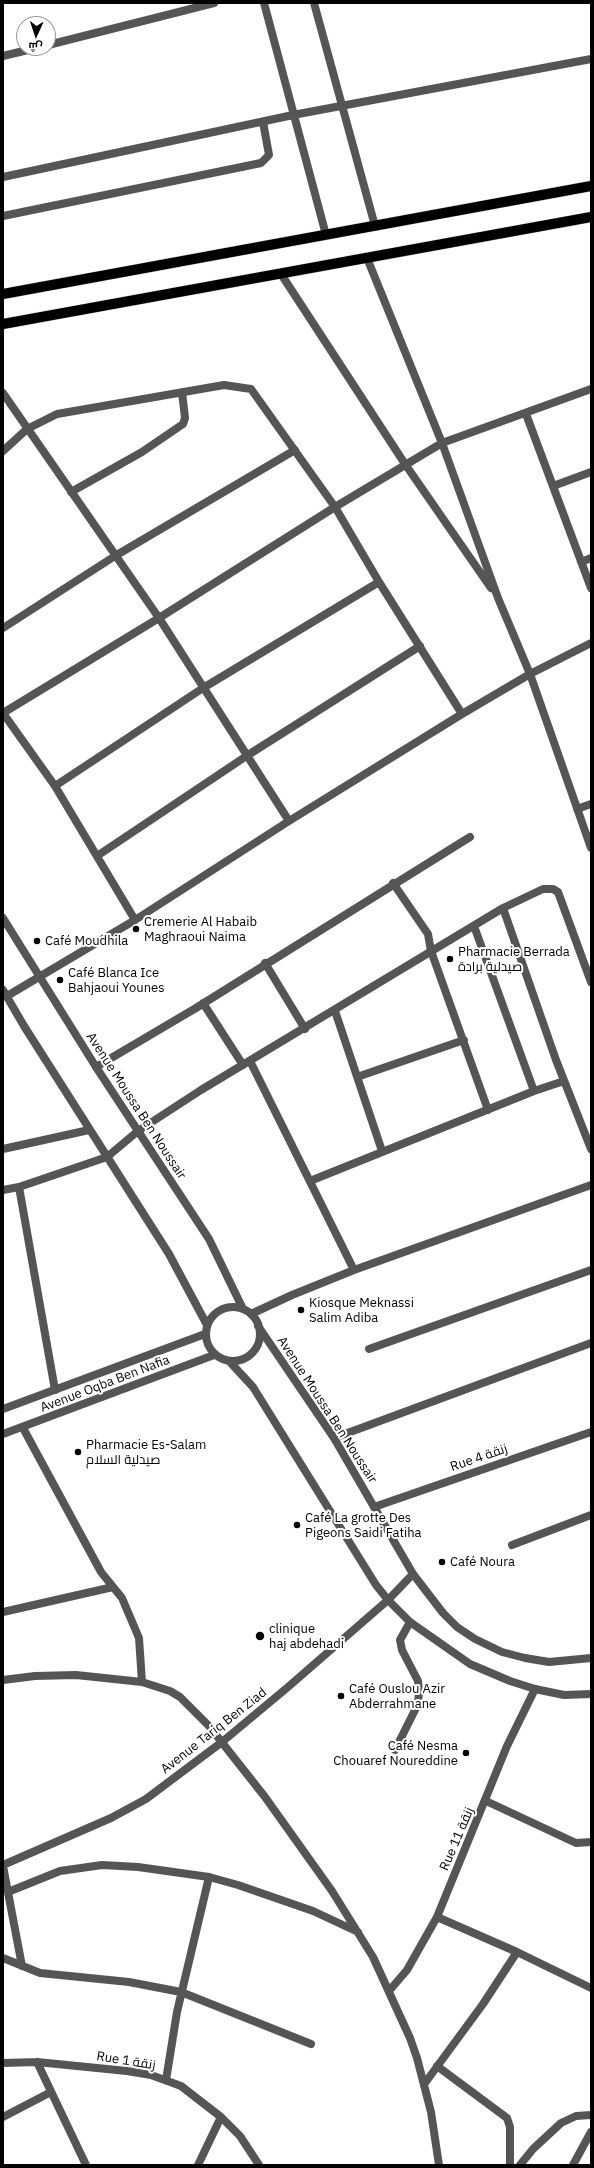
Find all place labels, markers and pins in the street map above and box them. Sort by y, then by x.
place label: Cremerie Al Habaib Maghraoui Naima [144,914,257,945]
marker: Cremerie Al Habaib Maghraoui Naima [131,924,141,934]
place label: Café Moudhila [45,933,128,949]
marker: Café Moudhila [32,936,42,946]
place label: Pharmacie Berrada صيدلية برادة [458,944,570,975]
marker: Pharmacie Berrada صيدلية برادة [445,954,455,964]
place label: Café Blanca Ice Bahjaoui Younes [68,965,165,996]
marker: Café Blanca Ice Bahjaoui Younes [55,975,65,985]
place label: Kiosque Meknassi Salim Adiba [309,1295,414,1326]
marker: Kiosque Meknassi Salim Adiba [296,1305,306,1315]
place label: Pharmacie Es-Salam صيدلية السلام [86,1437,206,1468]
marker: Pharmacie Es-Salam صيدلية السلام [73,1447,83,1457]
place label: Café La grotte Des Pigeons Saidi Fatiha [305,1510,422,1541]
marker: Café La grotte Des Pigeons Saidi Fatiha [292,1520,302,1530]
place label: Café Noura [450,1554,515,1570]
marker: Café Noura [437,1557,447,1567]
place label: clinique haj abdehadi [269,1621,344,1652]
marker: clinique haj abdehadi [254,1630,266,1642]
place label: Café Ouslou Azir Abderrahmane [349,1681,445,1712]
marker: Café Ouslou Azir Abderrahmane [336,1691,346,1701]
place label: Café Nesma Chouaref Noureddine [333,1738,458,1769]
marker: Café Nesma Chouaref Noureddine [461,1748,471,1758]

